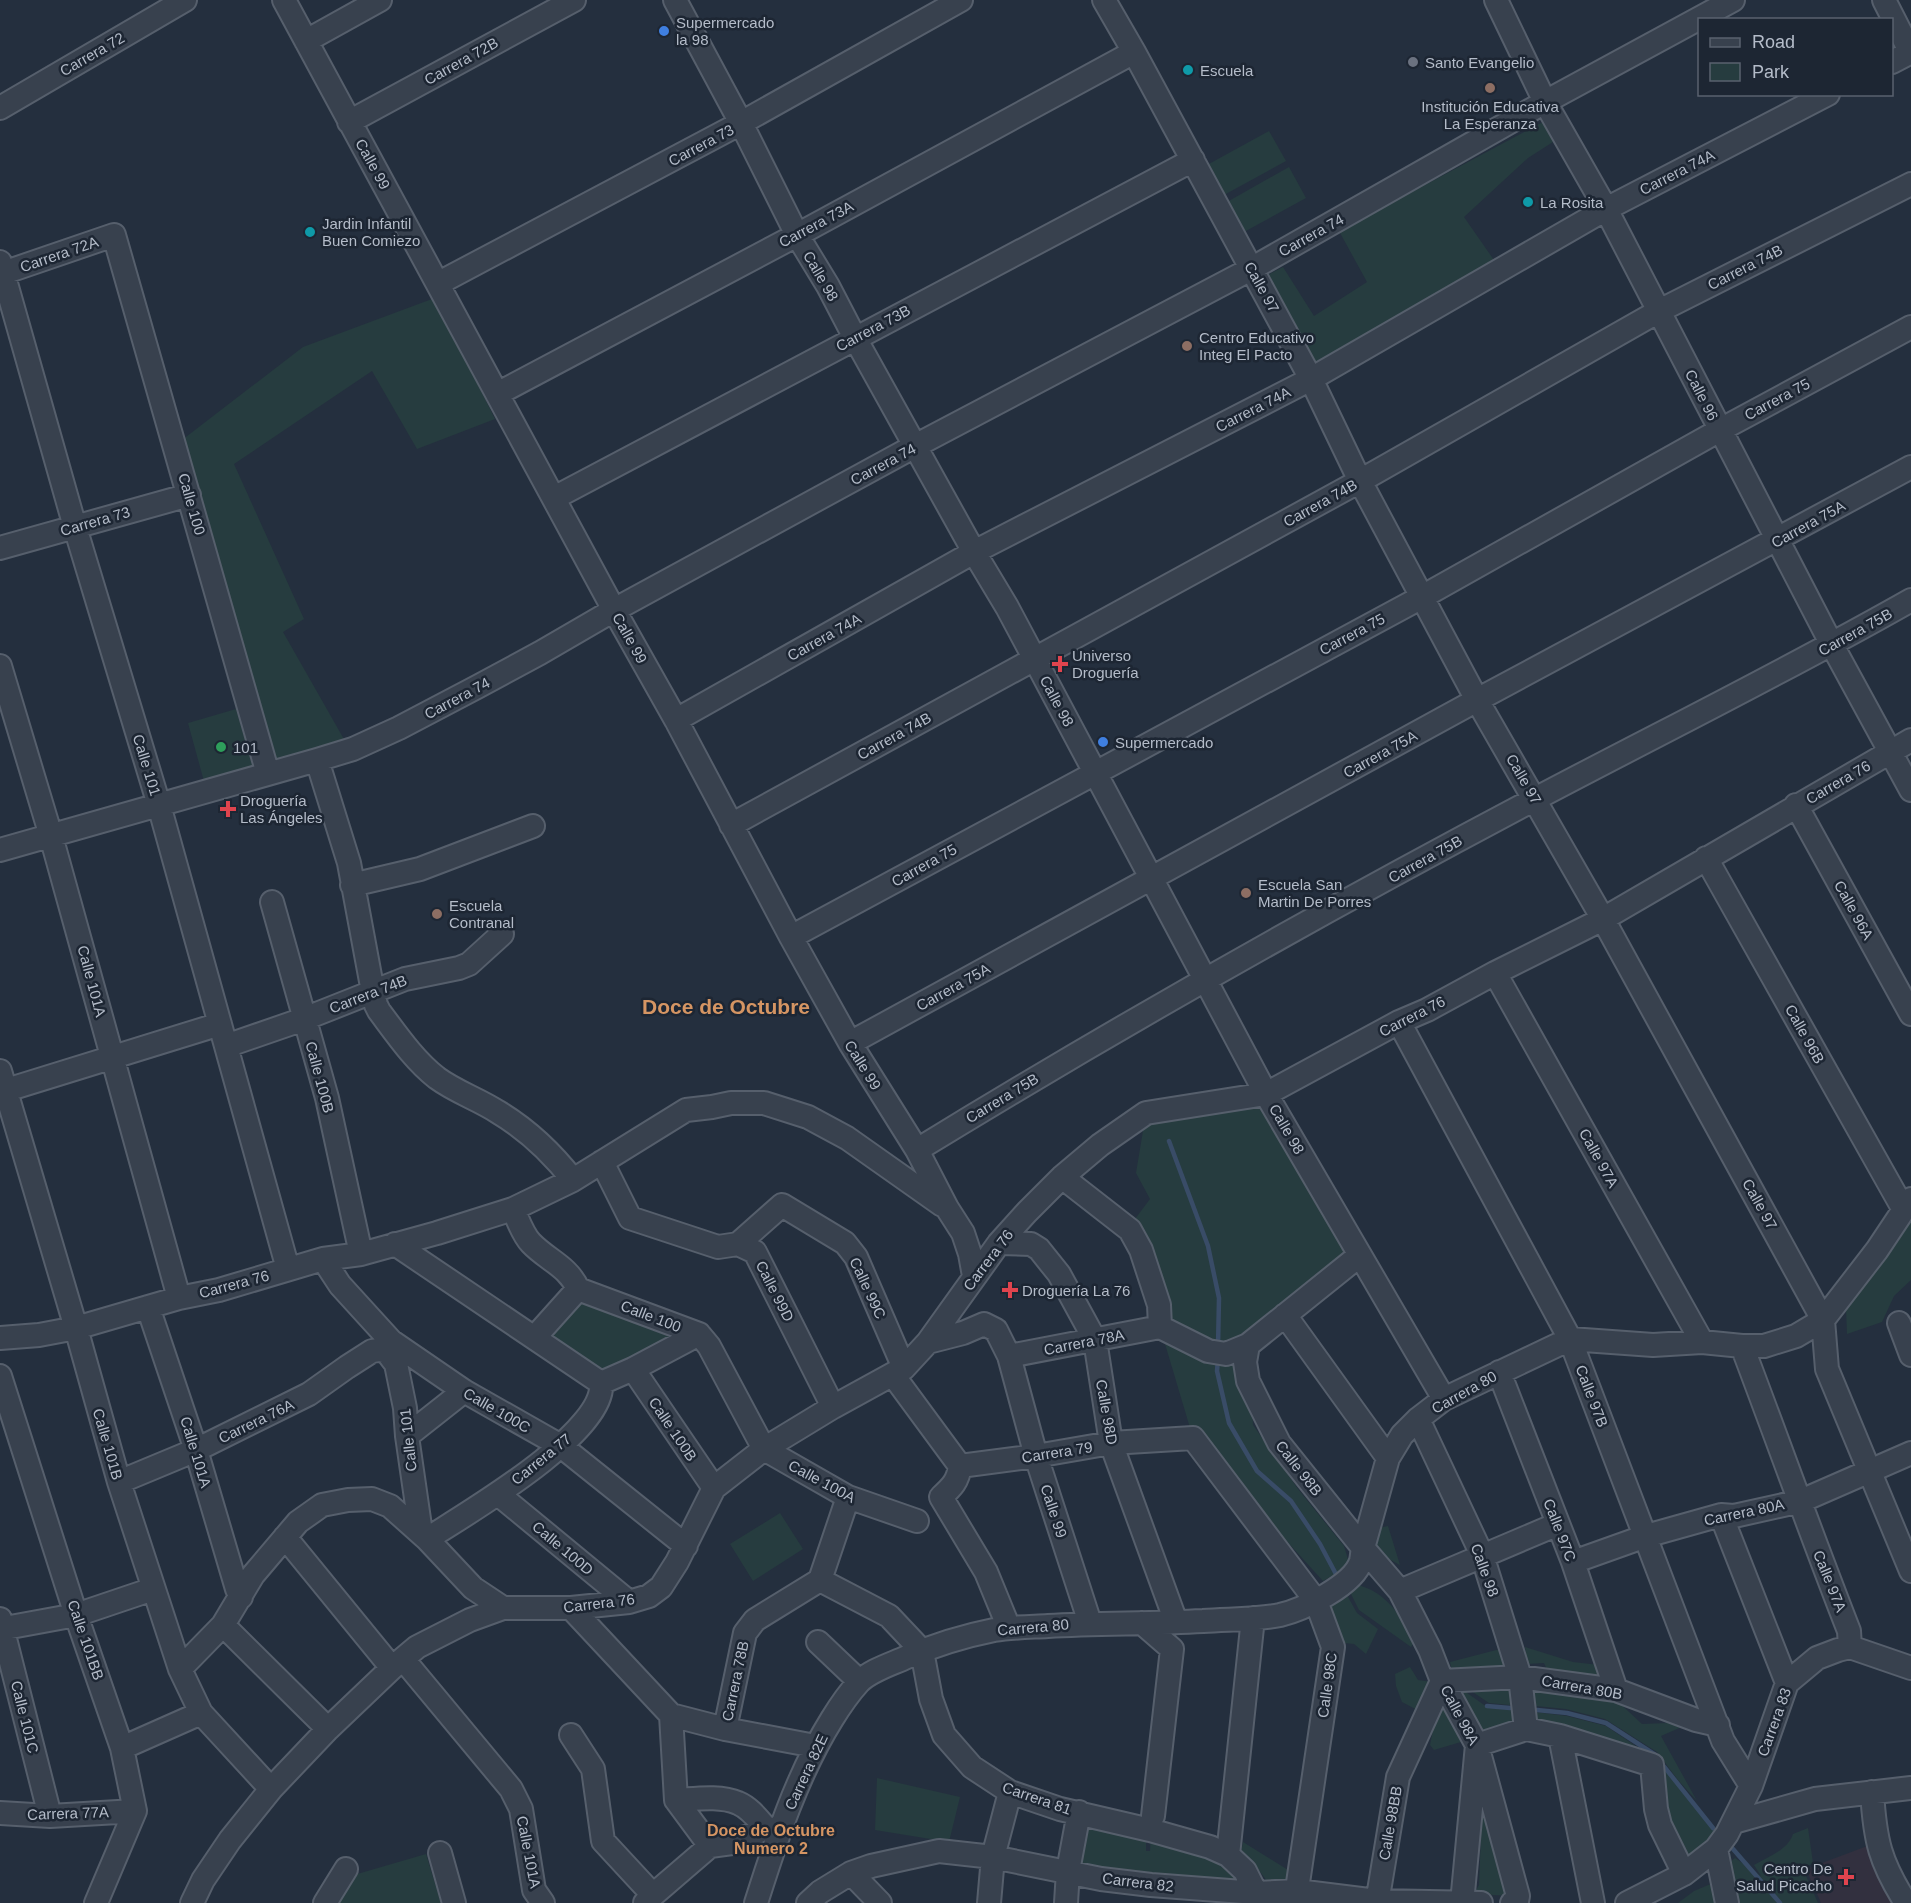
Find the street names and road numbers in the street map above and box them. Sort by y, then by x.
street label: Carrera 72 [57,29,127,79]
street label: Carrera 72B [421,34,501,88]
street label: Carrera 73 [665,121,737,169]
street label: Calle 99 [352,136,394,192]
street label: Carrera 74A [1637,146,1717,198]
street label: Carrera 73A [776,197,856,251]
street label: Carrera 74 [1276,210,1346,260]
street label: Carrera 72A [18,233,100,275]
street label: Carrera 74B [1705,241,1785,293]
street label: Calle 98 [800,248,842,304]
street label: Calle 97 [1241,259,1283,315]
street label: Carrera 73B [833,301,913,355]
street label: Calle 96 [1682,367,1722,423]
street label: Carrera 75 [1741,375,1813,423]
street label: Carrera 74A [1213,383,1293,435]
street label: Carrera 74 [847,440,919,488]
street label: Calle 100 [175,471,209,537]
street label: Carrera 74B [1280,476,1360,530]
street label: Carrera 75A [1768,497,1848,551]
street label: Carrera 73 [58,503,132,539]
street label: Carrera 75B [1815,605,1895,659]
street label: Calle 99 [609,610,651,666]
street label: Carrera 74A [784,610,864,664]
street label: Carrera 75 [1316,610,1388,658]
street label: Calle 98 [1037,673,1077,729]
street label: Carrera 74 [421,674,493,722]
street label: Carrera 74B [854,709,934,763]
street label: Carrera 75A [1340,727,1420,781]
street label: Calle 101 [130,732,164,798]
street label: Calle 97 [1503,751,1545,807]
street label: Carrera 76 [1803,757,1873,807]
street label: Carrera 75B [1385,832,1465,886]
street label: Carrera 75 [889,840,959,890]
street label: Calle 96A [1831,877,1877,943]
street label: Calle 101A [74,943,110,1019]
street label: Carrera 75A [913,960,993,1014]
street label: Carrera 74B [327,971,409,1017]
street label: Carrera 76 [1376,992,1448,1040]
street label: Calle 96B [1782,1001,1828,1067]
street label: Calle 99 [841,1037,885,1093]
street label: Calle 100B [302,1039,338,1115]
street label: Carrera 75B [963,1070,1041,1126]
street label: Calle 98 [1266,1101,1308,1157]
street label: Calle 97A [1576,1125,1622,1191]
street label: Calle 97 [1739,1176,1781,1232]
street label: Carrera 76 [960,1226,1016,1294]
street label: Calle 99C [846,1255,890,1322]
street label: Calle 99D [752,1258,798,1324]
street label: Carrera 76 [197,1267,271,1301]
street label: Calle 100 [618,1297,684,1335]
street label: Carrera 78A [1042,1326,1126,1358]
street label: Calle 97B [1572,1363,1612,1429]
street label: Carrera 80 [1429,1367,1499,1417]
street label: Calle 98D [1093,1378,1121,1446]
street label: Calle 100C [461,1384,534,1436]
street label: Calle 100B [645,1394,701,1464]
street label: Carrera 76A [216,1395,296,1447]
street label: Calle 101B [90,1406,126,1482]
street label: Calle 101 [396,1408,420,1472]
street label: Calle 101A [177,1414,215,1490]
street label: Carrera 77 [508,1430,574,1488]
street label: Calle 98B [1272,1437,1326,1499]
street label: Carrera 79 [1020,1438,1094,1466]
street label: Calle 100A [786,1456,858,1506]
street label: Calle 99 [1037,1482,1071,1540]
street label: Carrera 80A [1702,1495,1786,1529]
street label: Calle 97C [1540,1496,1580,1564]
street label: Calle 100D [529,1518,597,1578]
street label: Calle 98 [1468,1541,1502,1599]
street label: Calle 97A [1810,1548,1850,1614]
street label: Carrera 76 [562,1590,636,1616]
street label: Calle 101BB [64,1598,108,1682]
street label: Carrera 80 [997,1615,1069,1639]
street label: Carrera 78B [718,1639,752,1723]
street label: Calle 98C [1314,1651,1340,1719]
street label: Carrera 80B [1540,1672,1624,1702]
street label: Calle 101C [8,1679,42,1755]
street label: Calle 98A [1437,1682,1483,1748]
street label: Carrera 83 [1754,1685,1794,1759]
street label: Carrera 82E [781,1731,831,1813]
street label: Carrera 81 [1000,1778,1074,1818]
street label: Calle 98BB [1375,1785,1405,1861]
street label: Carrera 77A [27,1803,109,1823]
street label: Calle 101A [514,1814,544,1890]
street label: Carrera 82 [1101,1869,1175,1895]

